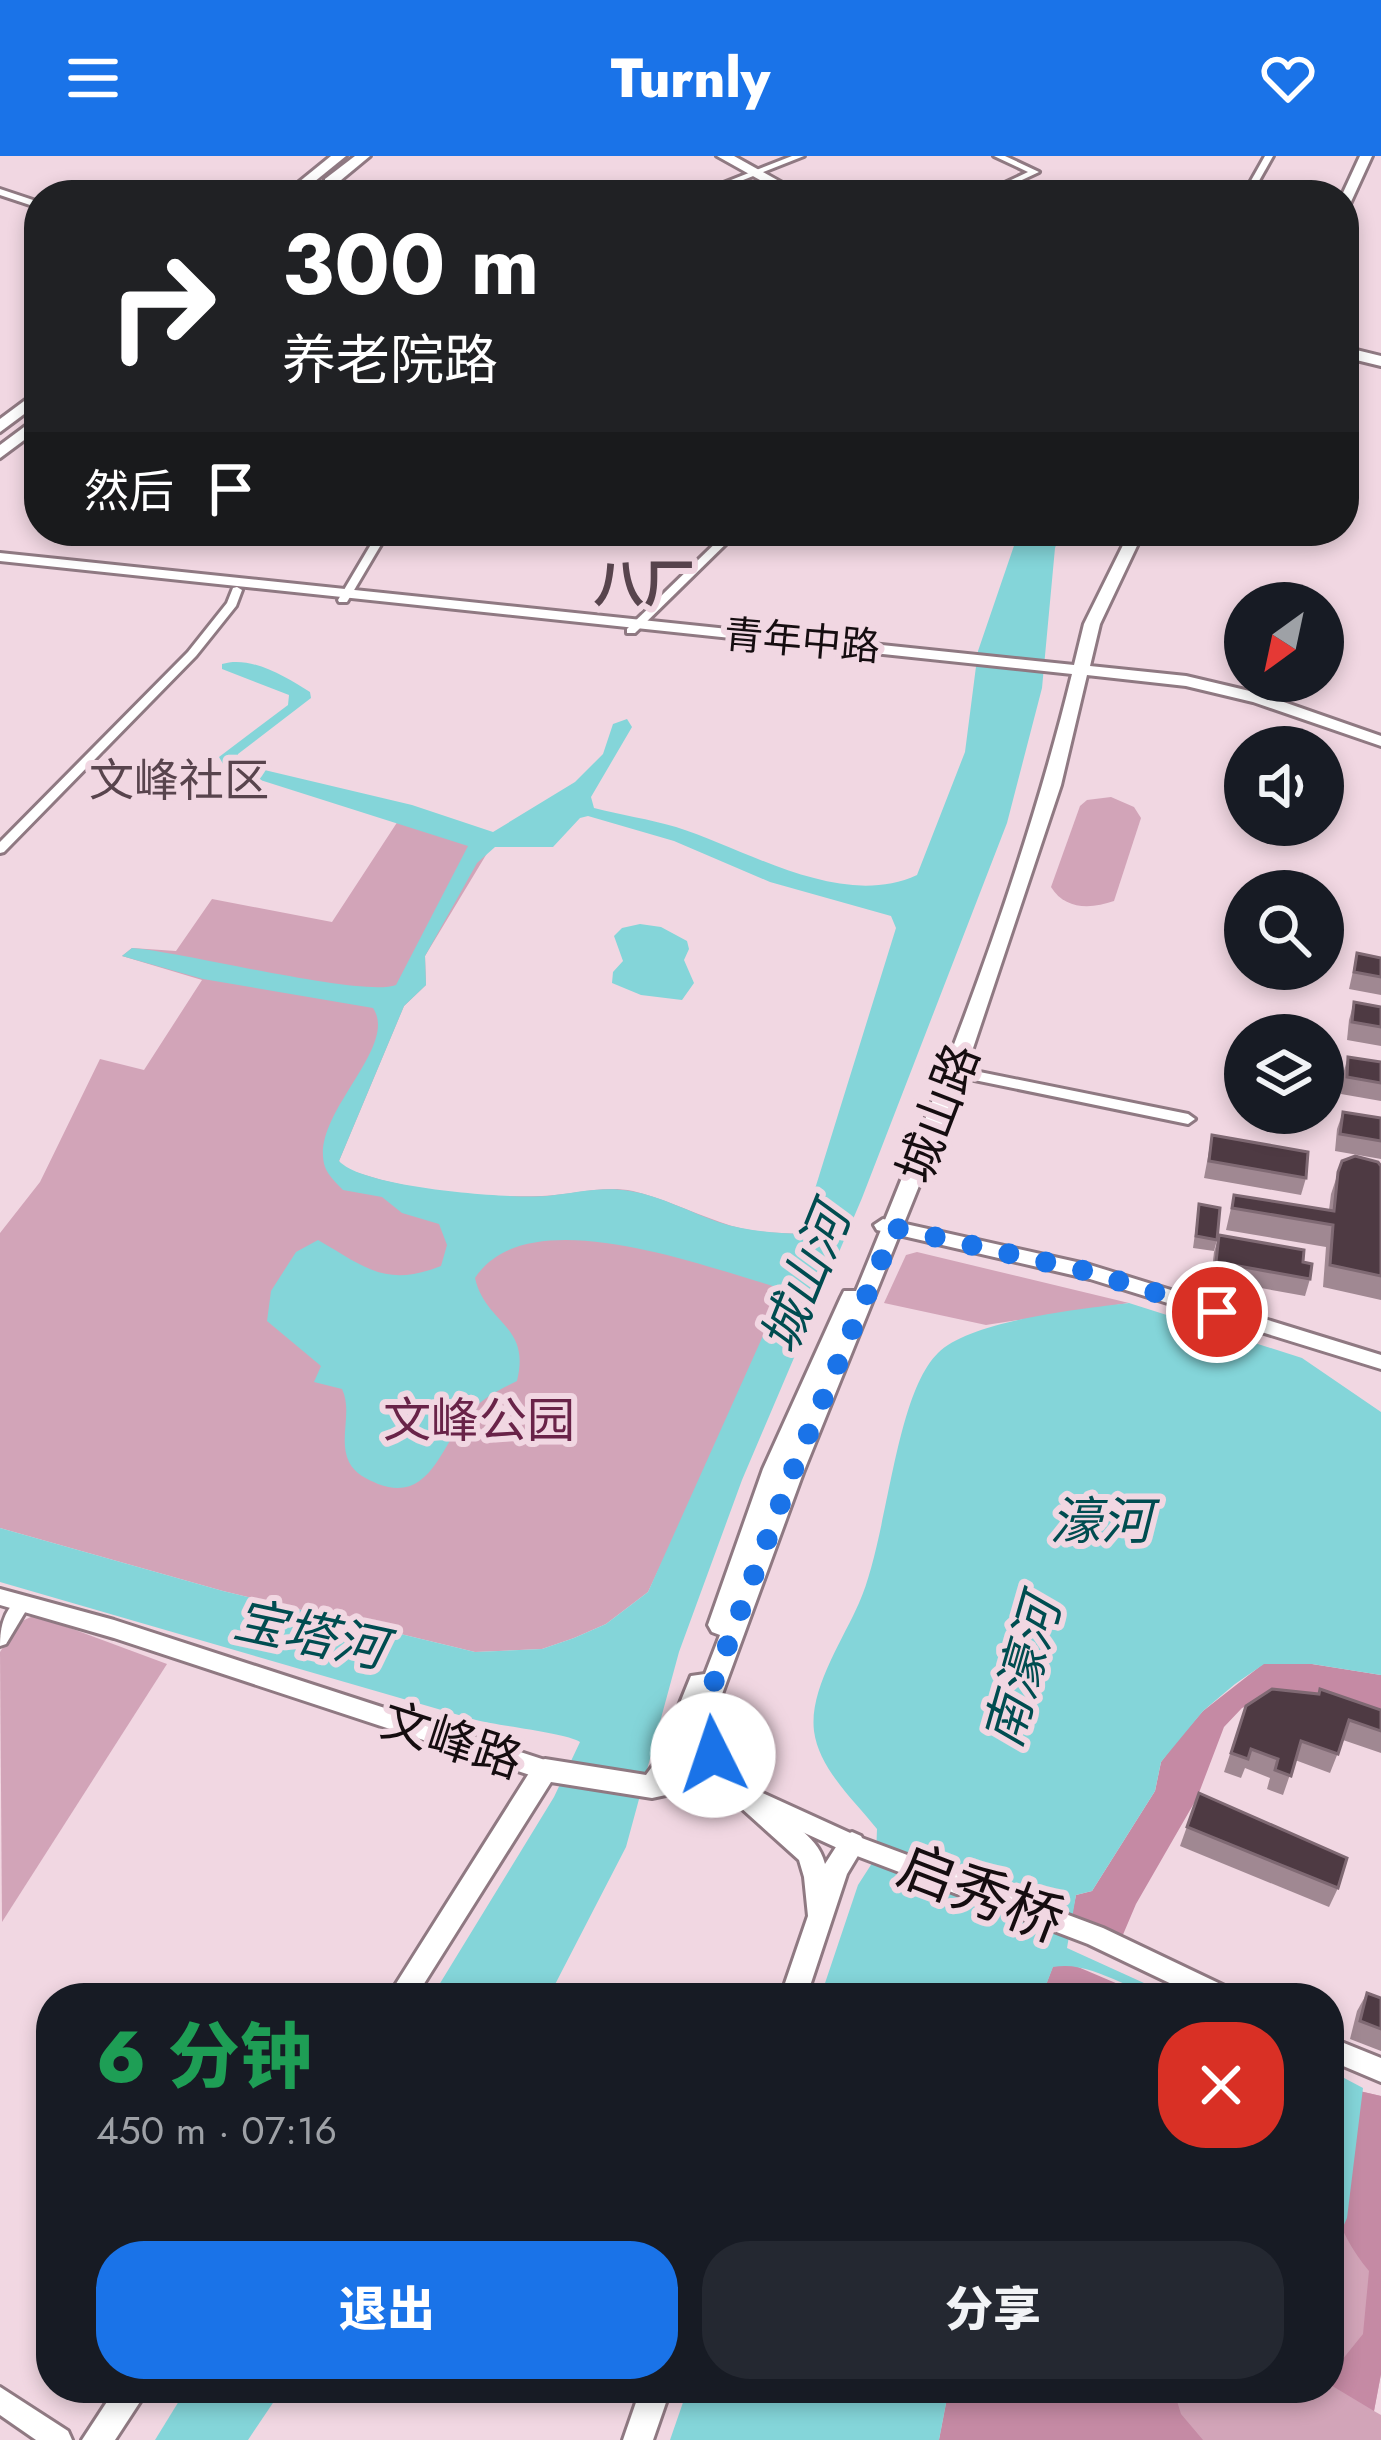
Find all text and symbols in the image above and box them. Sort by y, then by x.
text: Turnly [611,39,770,117]
icon: menu [60,45,126,111]
icon: heart [1255,45,1321,111]
text: 300 m [282,204,539,326]
icon: right [84,228,240,384]
text: 养老院路 [282,321,498,399]
icon: arrive [198,456,264,522]
text: 然后 [84,459,174,524]
district label: 八厂 [593,547,695,621]
north arrow [1224,582,1344,702]
map controls [1224,582,1344,1134]
street label: 青年中路 [722,605,882,676]
button: sound [1224,726,1344,846]
district label: 文峰社区 [89,748,269,813]
button: search [1224,870,1344,990]
button: layers [1224,1014,1344,1134]
street label: 城山路 [880,1034,996,1193]
water label: 城山河 [742,1186,871,1364]
pin [1166,1261,1268,1363]
icon: arrive [1184,1279,1250,1345]
park label: 文峰公园 [383,1386,575,1455]
water label: 濠河 [1050,1484,1161,1558]
water label: 南濠河 [965,1580,1081,1756]
water label: 宝塔河 [227,1582,401,1688]
street label: 文峰路 [373,1685,531,1796]
position arrow [650,1692,776,1818]
street label: 启秀桥 [886,1824,1076,1962]
text: 6 分钟 [96,2005,312,2109]
button: close [1158,2022,1284,2148]
text: 450 m · 07:16 [96,2102,337,2159]
button: 退出 [96,2241,678,2379]
button: 分享 [702,2241,1284,2379]

